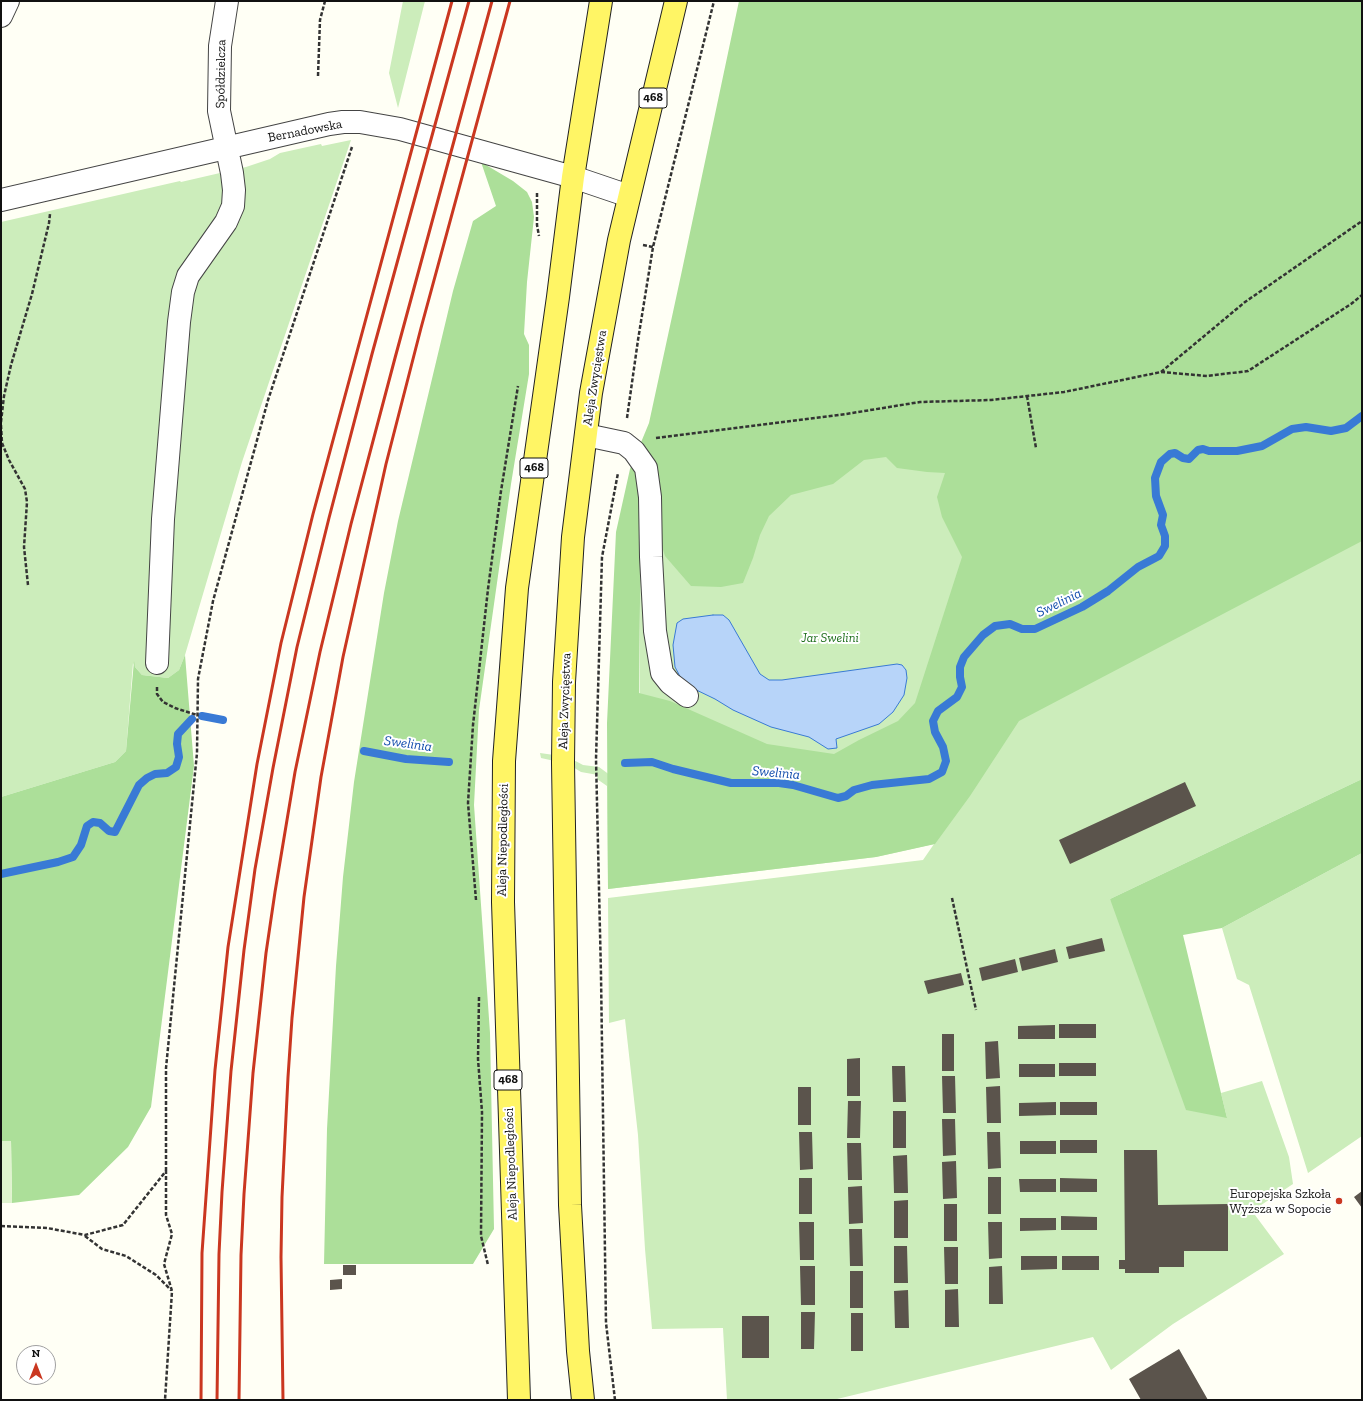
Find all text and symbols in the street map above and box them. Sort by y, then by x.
street label: Spółdzielcza [213,39,229,109]
road number: 468 [639,88,667,108]
street label: Bernadowska [267,116,343,146]
street label: Aleja Zwycięstwa [580,329,610,427]
road number: 468 [520,458,548,478]
water label: Swelinia [1034,585,1084,621]
park label: Jar Swelini [801,630,859,646]
street label: Aleja Zwycięstwa [556,652,574,750]
water label: Swelinia [383,732,433,756]
water label: Swelinia [751,763,801,783]
street label: Aleja Niepodległości [494,783,512,897]
road number: 468 [494,1070,522,1090]
street label: Aleja Niepodległości [501,1107,521,1221]
place label: Europejska Szkoła Wyższa w Sopocie [1230,1186,1331,1217]
marker: Europejska Szkoła Wyższa w Sopocie [1334,1196,1344,1206]
north arrow [16,1345,56,1385]
text: N [32,1347,40,1360]

